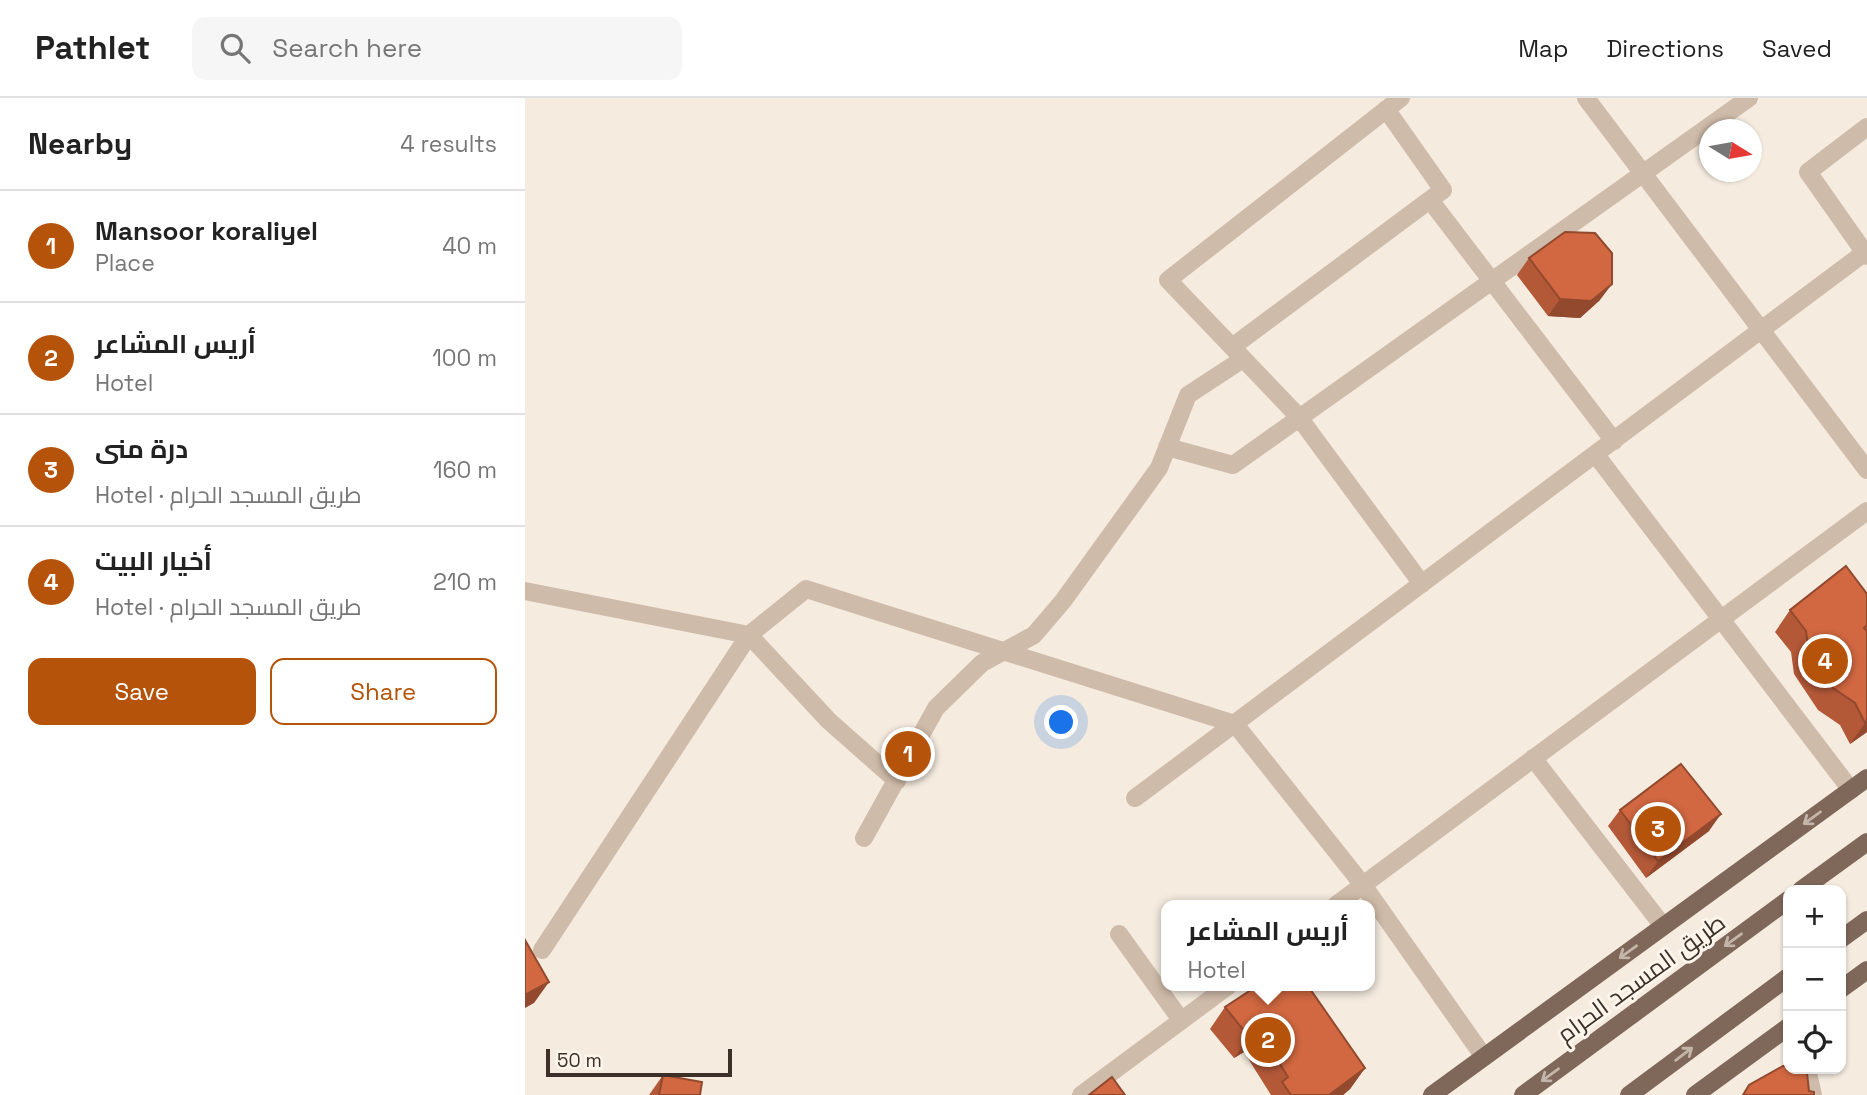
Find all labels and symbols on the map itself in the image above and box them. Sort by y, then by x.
north arrow [1699,119,1762,182]
pin: 4 [1802,635,1848,687]
your location [1044,705,1078,739]
pin: 1 [885,728,931,780]
pin: 3 [1635,803,1681,855]
one-way arrow [1803,811,1822,825]
street label: طريق المسجد الحرام [1551,907,1732,1050]
one-way arrow [1724,933,1743,948]
one-way arrow [1619,945,1638,959]
pin: 2 [1245,1014,1291,1066]
scale bar [546,1046,731,1078]
one-way arrow [1674,1047,1693,1062]
one-way arrow [1541,1068,1560,1082]

